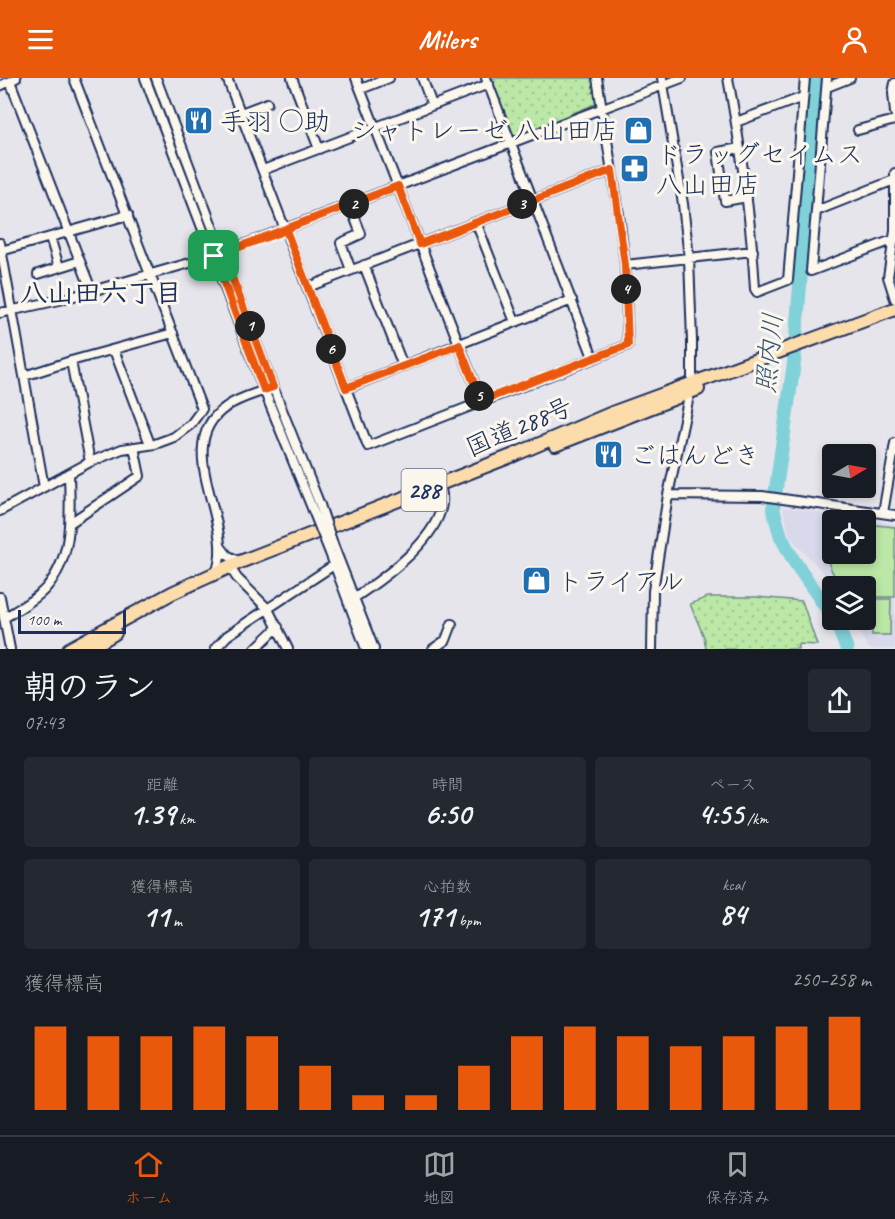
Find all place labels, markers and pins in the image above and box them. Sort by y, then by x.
restaurant icon: 手羽 ○助 [183,105,215,137]
place label: 手羽 ○助 [220,105,330,138]
place label: シャトレーゼ 八山田店 [351,114,618,147]
shop icon: シャトレーゼ 八山田店 [623,114,655,146]
place label: ドラッグセイムス 八山田店 [656,138,863,201]
pharmacy icon: ドラッグセイムス 八山田店 [619,153,651,185]
pin: 2 [339,189,369,219]
pin: 3 [507,189,537,219]
pin [188,230,239,281]
pin: 4 [611,274,641,304]
pin: 1 [235,311,265,341]
pin: 6 [316,334,346,364]
pin: 5 [464,381,494,411]
restaurant icon: ごはんどき [593,439,625,471]
place label: ごはんどき [630,439,760,472]
shop icon: トライアル [520,565,552,597]
place label: トライアル [557,565,684,598]

